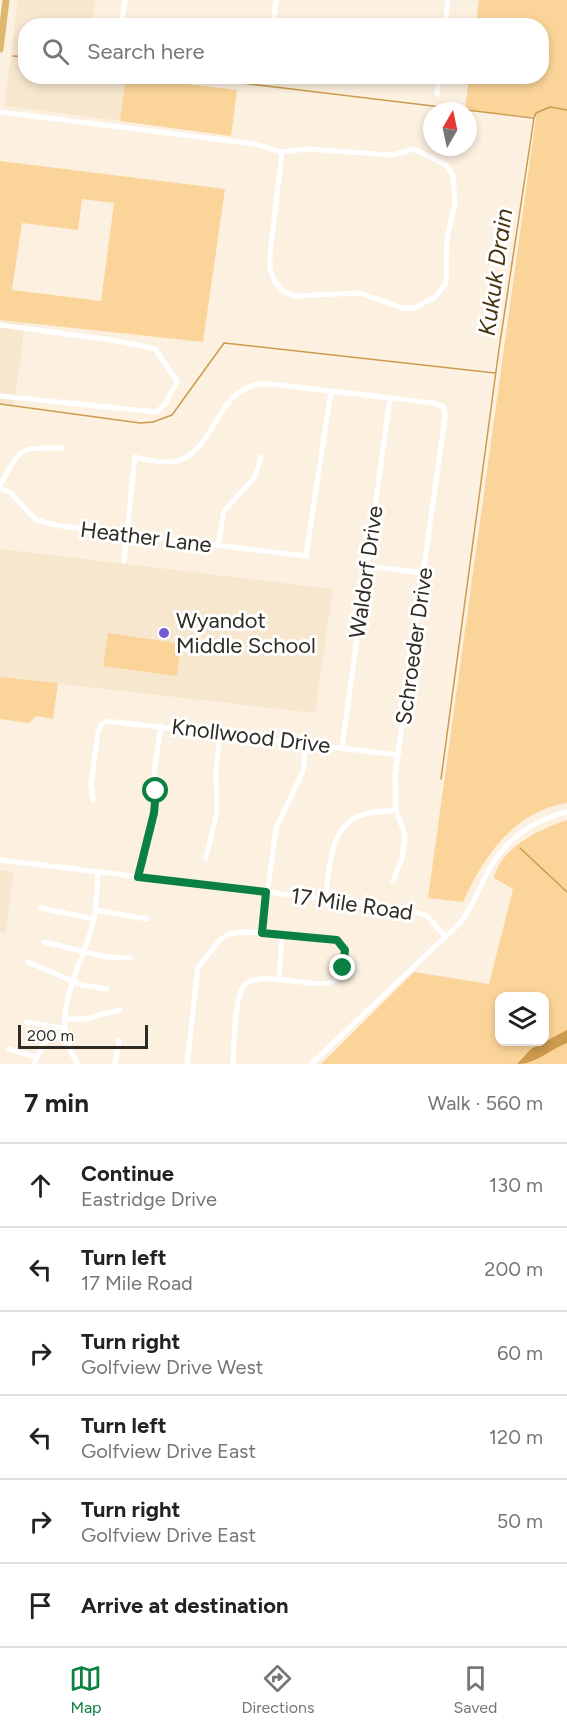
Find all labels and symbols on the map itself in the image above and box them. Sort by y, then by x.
north arrow [423,102,477,156]
water label: Kukuk Drain [472,206,518,338]
street label: Waldorf Drive [343,504,389,640]
street label: Heather Lane [79,516,213,558]
street label: Schroeder Drive [390,566,438,726]
place label: Wyandot Middle School [176,607,316,659]
marker: Wyandot Middle School [157,626,171,640]
street label: Knollwood Drive [170,713,332,759]
route start [142,777,168,803]
street label: 17 Mile Road [289,882,415,926]
route end [329,954,355,980]
scale bar [18,1022,148,1050]

